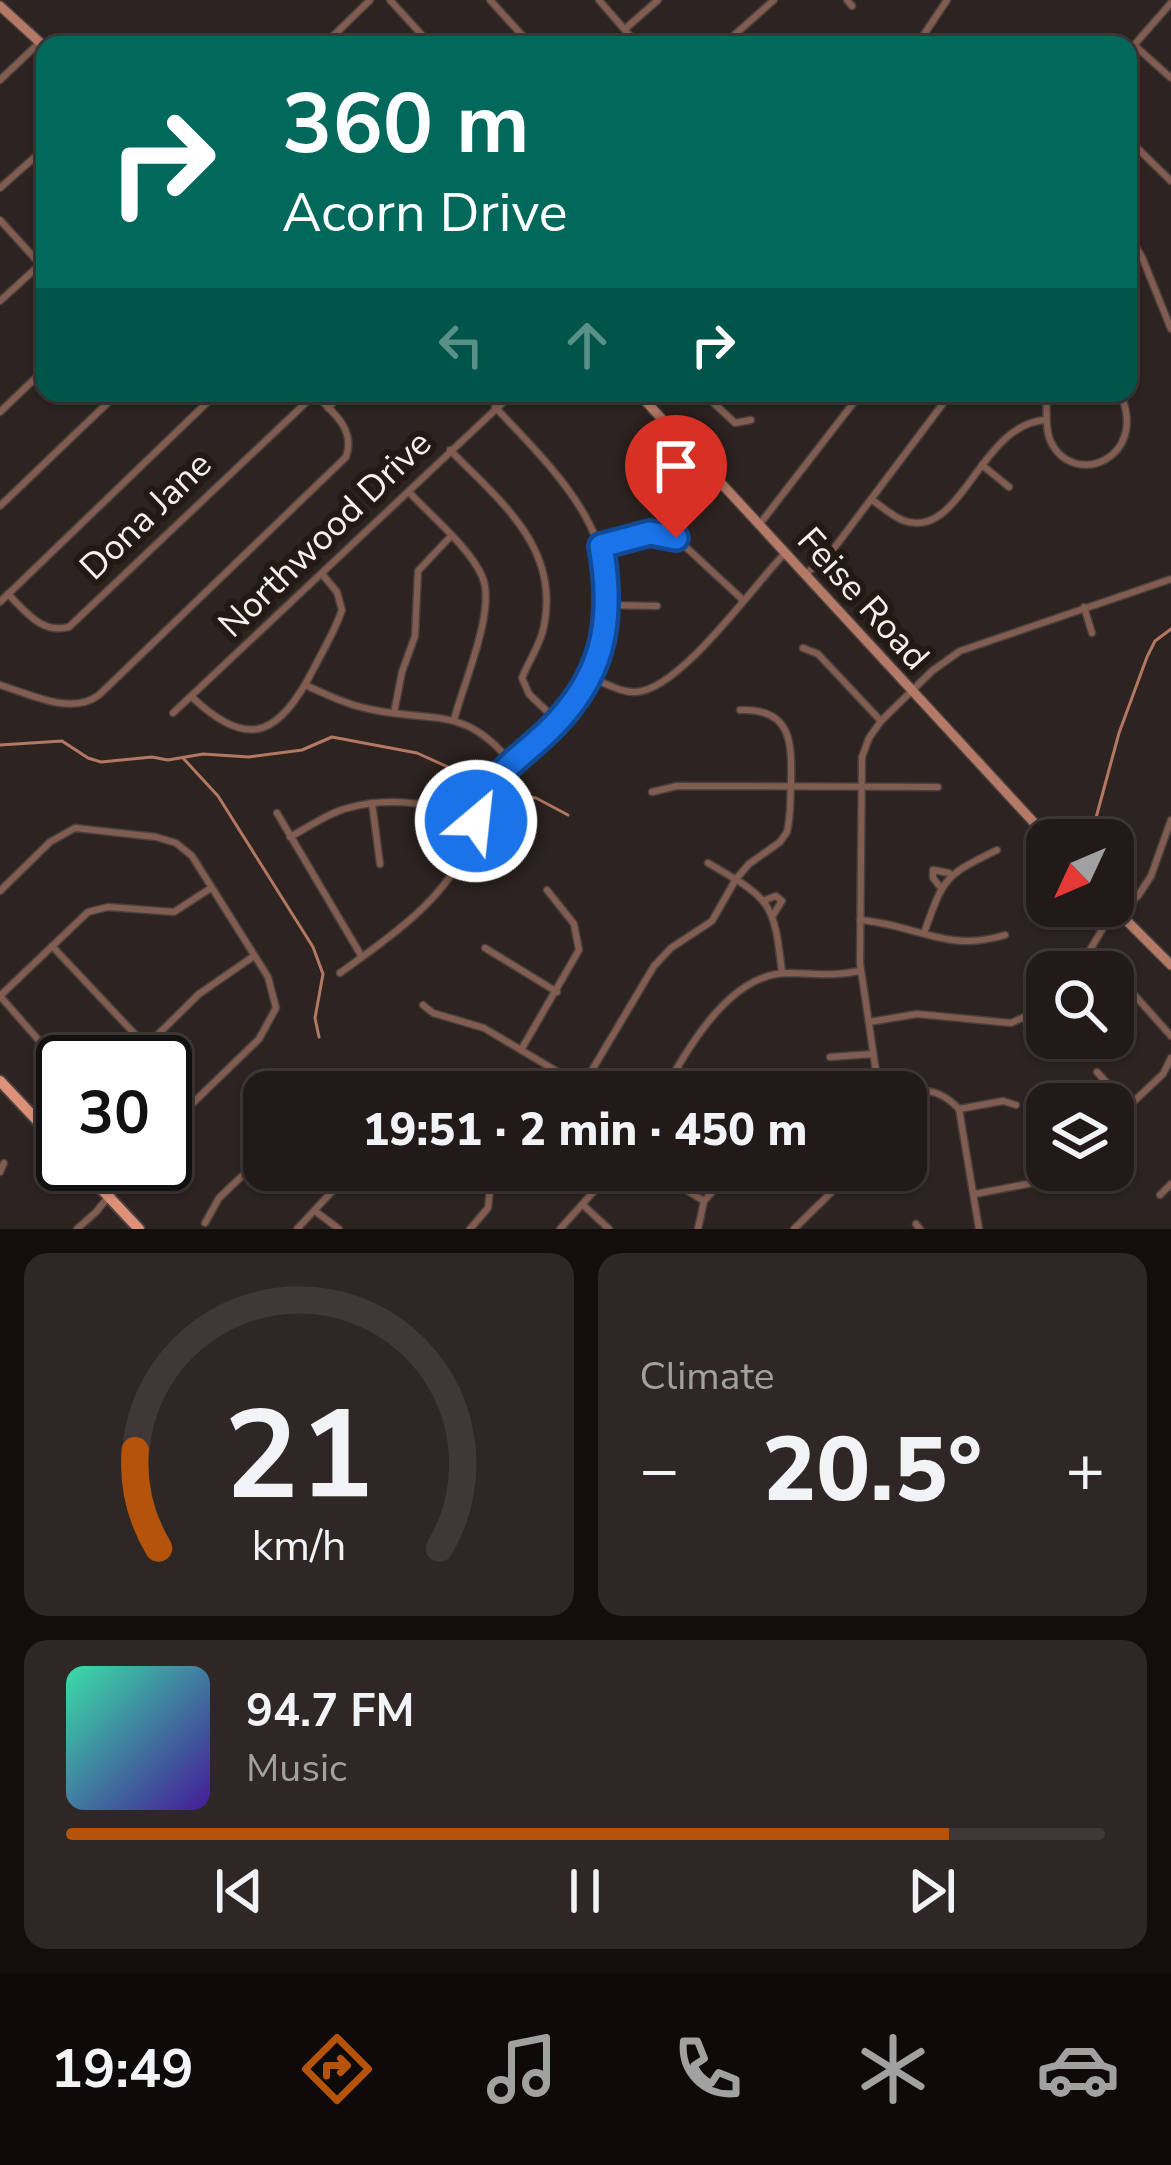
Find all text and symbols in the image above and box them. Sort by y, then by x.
text: 360 m [282,67,530,182]
icon: right [84,84,240,240]
text: Acorn Drive [282,176,568,250]
icon: left [428,312,494,378]
icon: ahead [554,312,620,378]
icon: right [680,312,746,378]
pin [625,415,727,538]
street label: Northwood Drive [208,419,442,649]
icon: arrive [643,433,709,499]
street label: Dona Jane [69,441,223,591]
street label: Feise Road [786,517,940,681]
position arrow [413,758,539,884]
north arrow [1026,819,1134,927]
map controls [1026,819,1134,1191]
button: search [1026,951,1134,1059]
speed limit sign: 30 [36,1035,192,1191]
button: layers [1026,1083,1134,1191]
text: 19:51 · 2 min · 450 m [362,1100,808,1161]
text: Climate [640,1350,775,1403]
text: 21 [224,1371,374,1541]
text: 20.5° [762,1409,982,1532]
text: − [640,1425,679,1515]
text: + [1065,1425,1105,1515]
text: km/h [251,1516,346,1574]
text: 94.7 FM [246,1681,415,1742]
text: Music [246,1742,347,1795]
icon: previous [206,1858,272,1924]
icon: pause [552,1858,618,1924]
icon: next [899,1858,965,1924]
icon: directions [295,2027,379,2111]
icon: music [480,2027,564,2111]
icon: phone [666,2027,750,2111]
icon: climate [851,2027,935,2111]
icon: car [1036,2027,1120,2111]
text: 19:49 [51,2032,194,2106]

